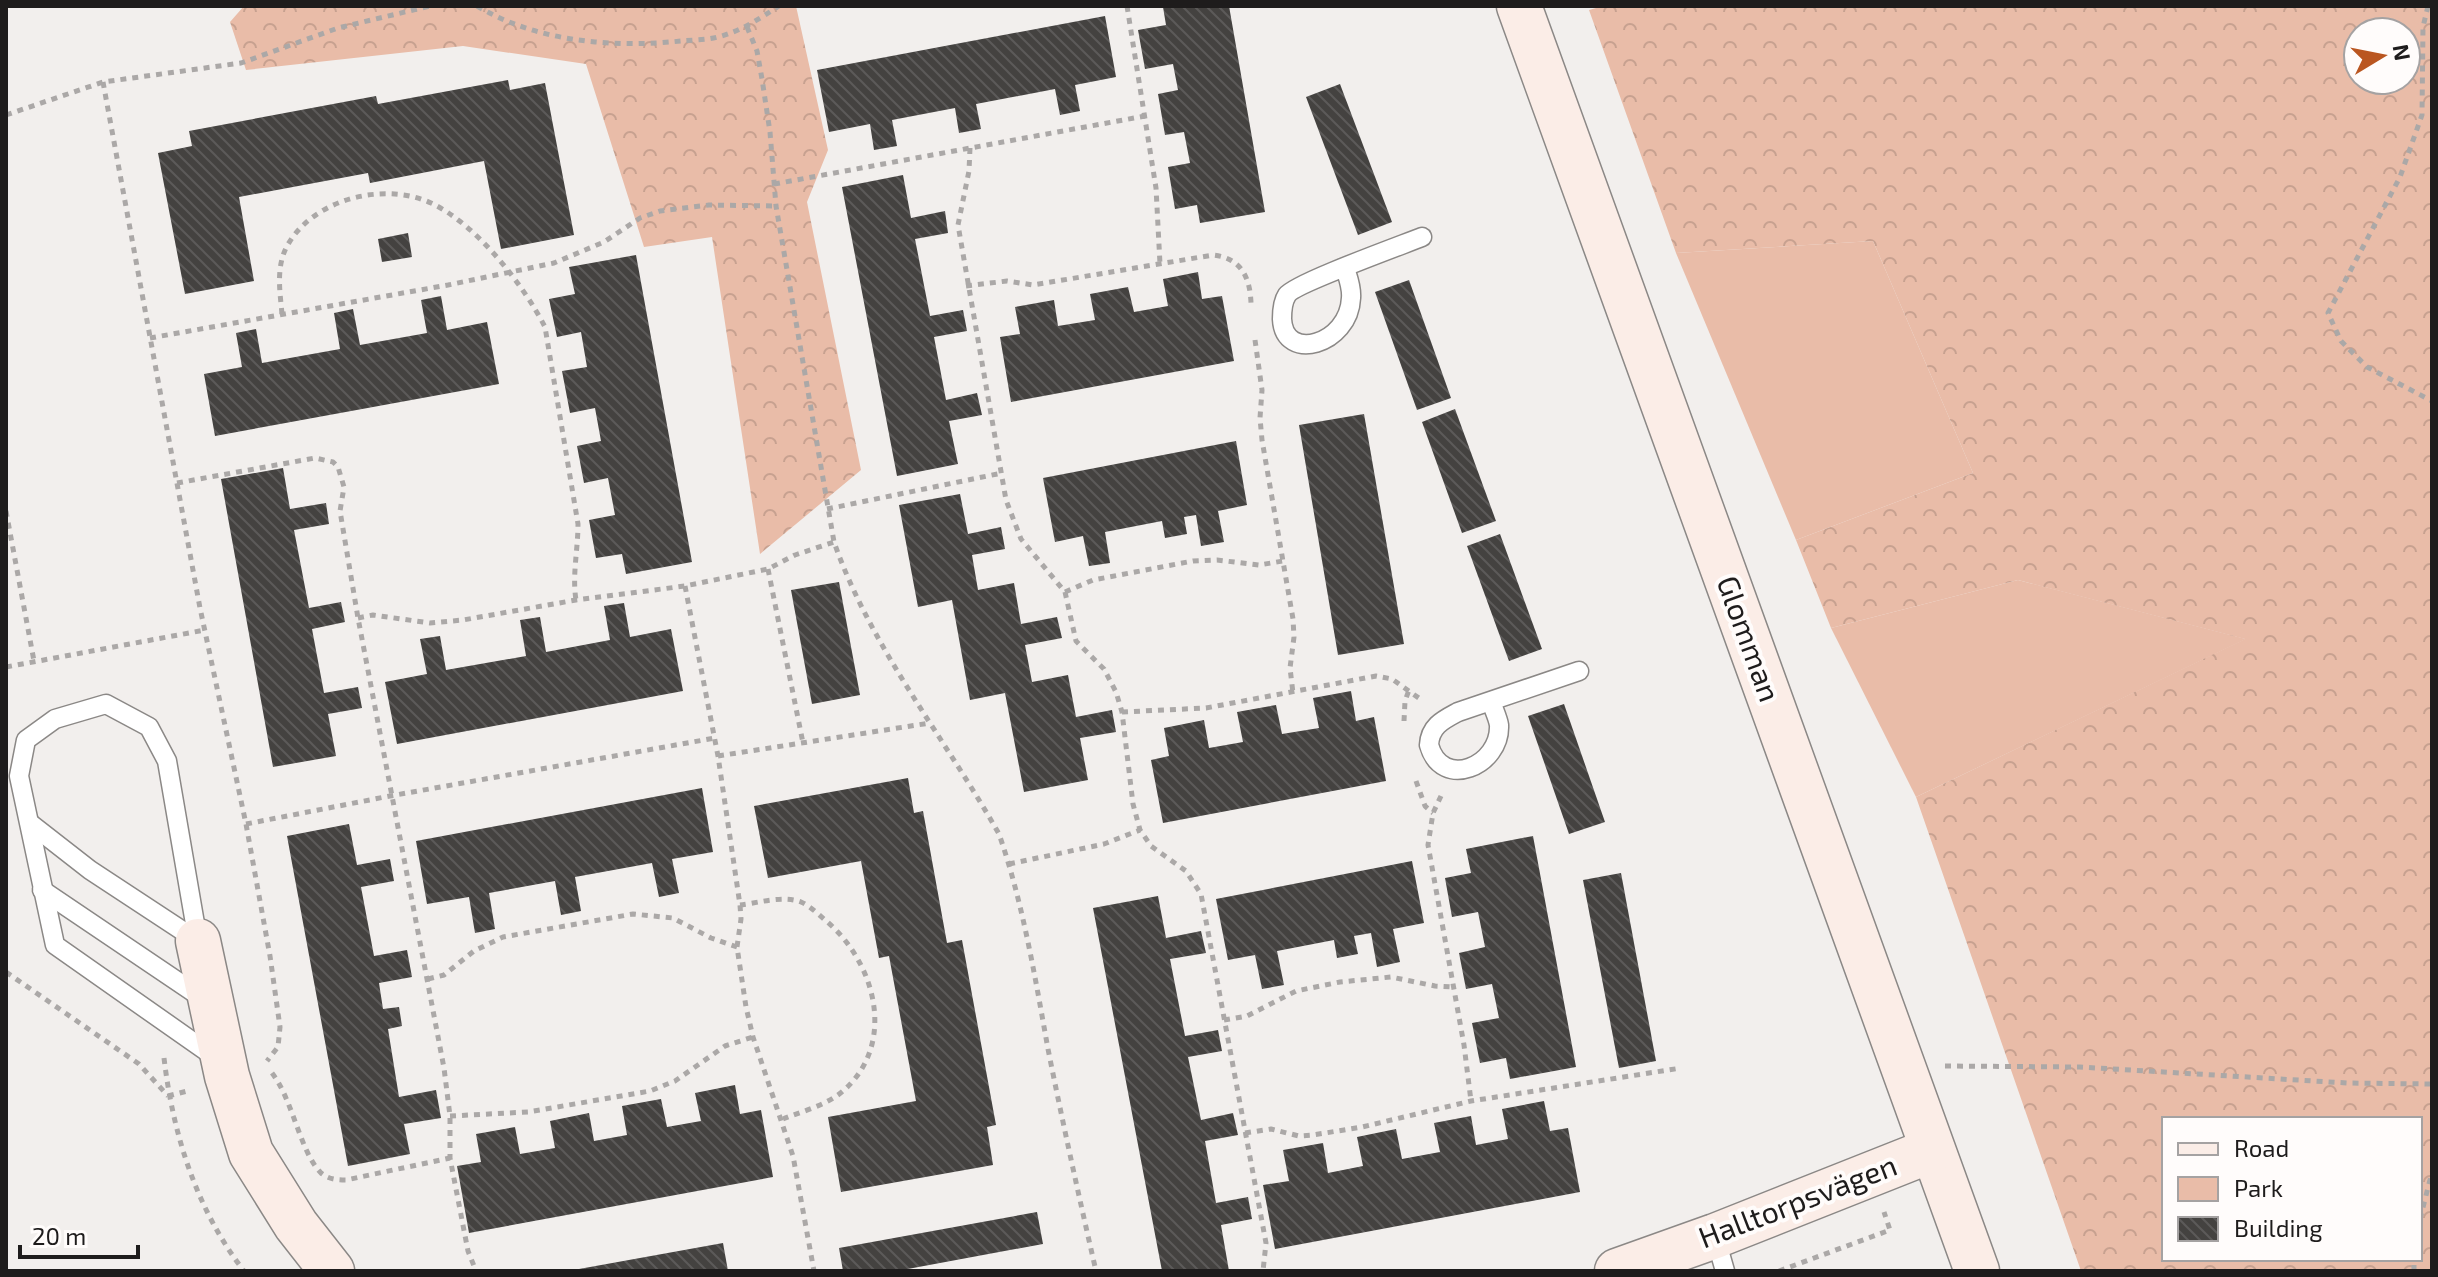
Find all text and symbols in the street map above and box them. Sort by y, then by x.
north arrow [2342,16,2422,96]
text: N [2388,42,2417,62]
street label: Glomman [1711,570,1789,706]
legend [2162,1117,2422,1261]
text: Road [2234,1133,2289,1162]
street label: Halltorpsvägen [1693,1146,1902,1254]
text: Park [2234,1173,2283,1202]
scale bar [20,1209,138,1259]
text: Building [2234,1213,2323,1242]
text: 20 m [32,1221,86,1250]

